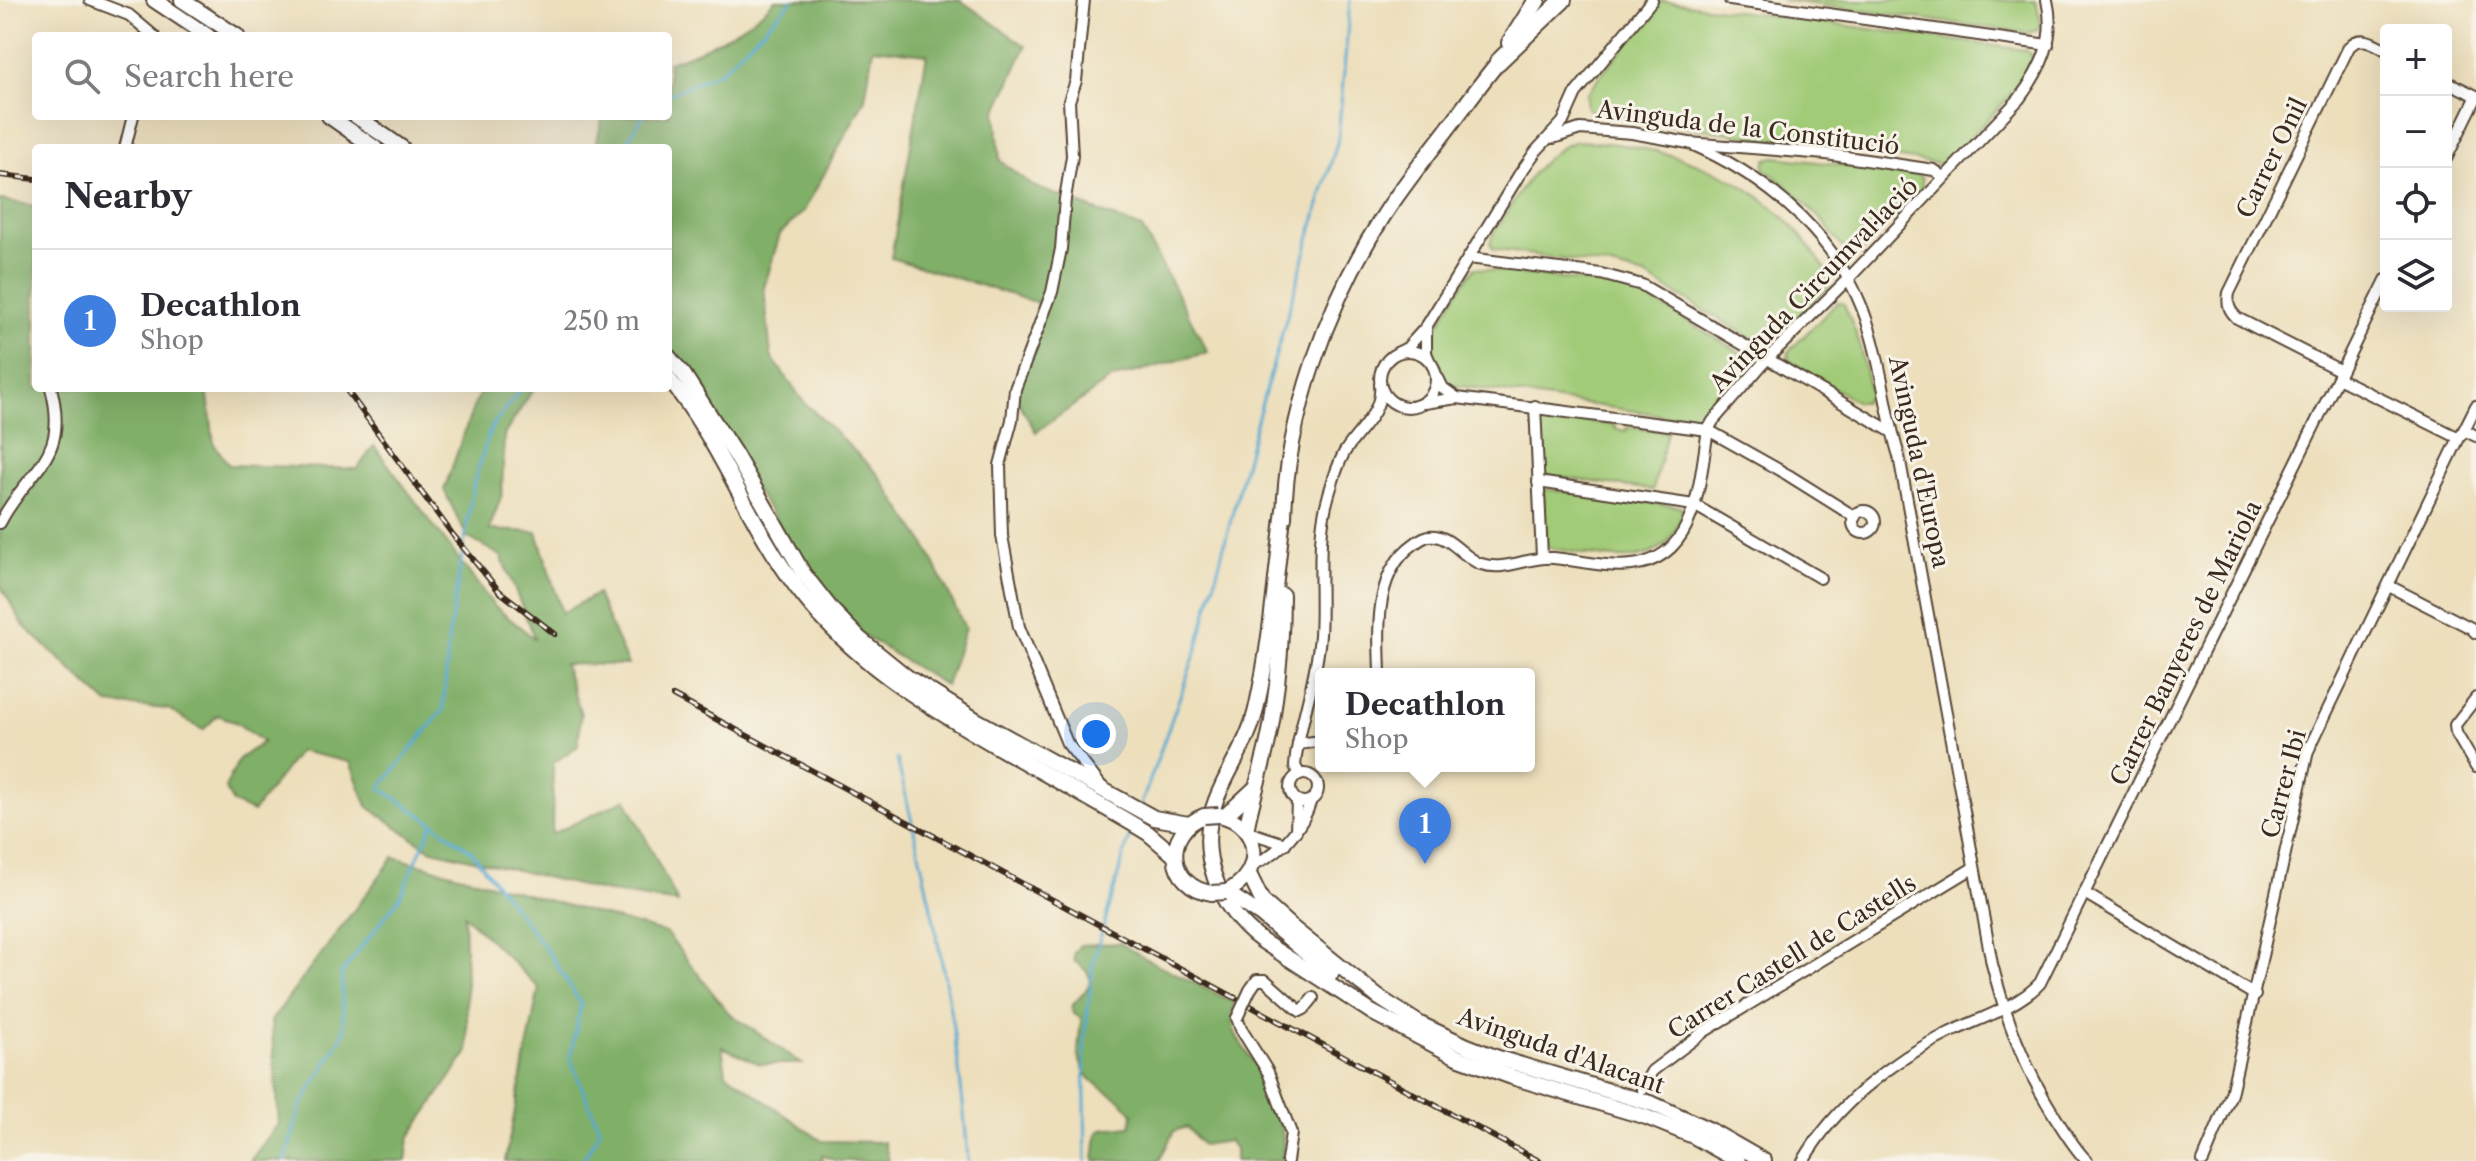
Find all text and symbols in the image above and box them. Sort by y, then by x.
map controls [2380,24,2452,312]
button: + [2380,24,2452,96]
search box [32,32,672,120]
icon: search [60,54,104,98]
text: Search here [124,58,294,95]
street label: Carrer Onil [2230,93,2313,223]
street label: Avinguda de la Constitució [1594,94,1901,160]
button: − [2380,96,2452,168]
button: locate [2380,168,2452,240]
street label: Avinguda Circumval·lació [1703,171,1924,399]
text: Nearby [64,175,192,217]
button: layers [2380,240,2452,312]
text: Decathlon [140,287,301,324]
text: 1 [84,305,96,337]
text: 250 m [563,305,640,337]
text: Shop [140,324,204,356]
street label: Avinguda d'Europa [1883,352,1956,571]
street label: Carrer Banyeres de Mariola [2104,495,2267,790]
popup [1315,668,1535,772]
text: Decathlon [1345,686,1505,723]
your location [1076,714,1116,754]
text: Shop [1345,723,1408,755]
street label: Carrer Ibi [2255,726,2312,841]
pin: 1 [1399,798,1451,864]
street label: Carrer Castell de Castells [1662,868,1921,1045]
street label: Avinguda d'Alacant [1453,1001,1669,1100]

